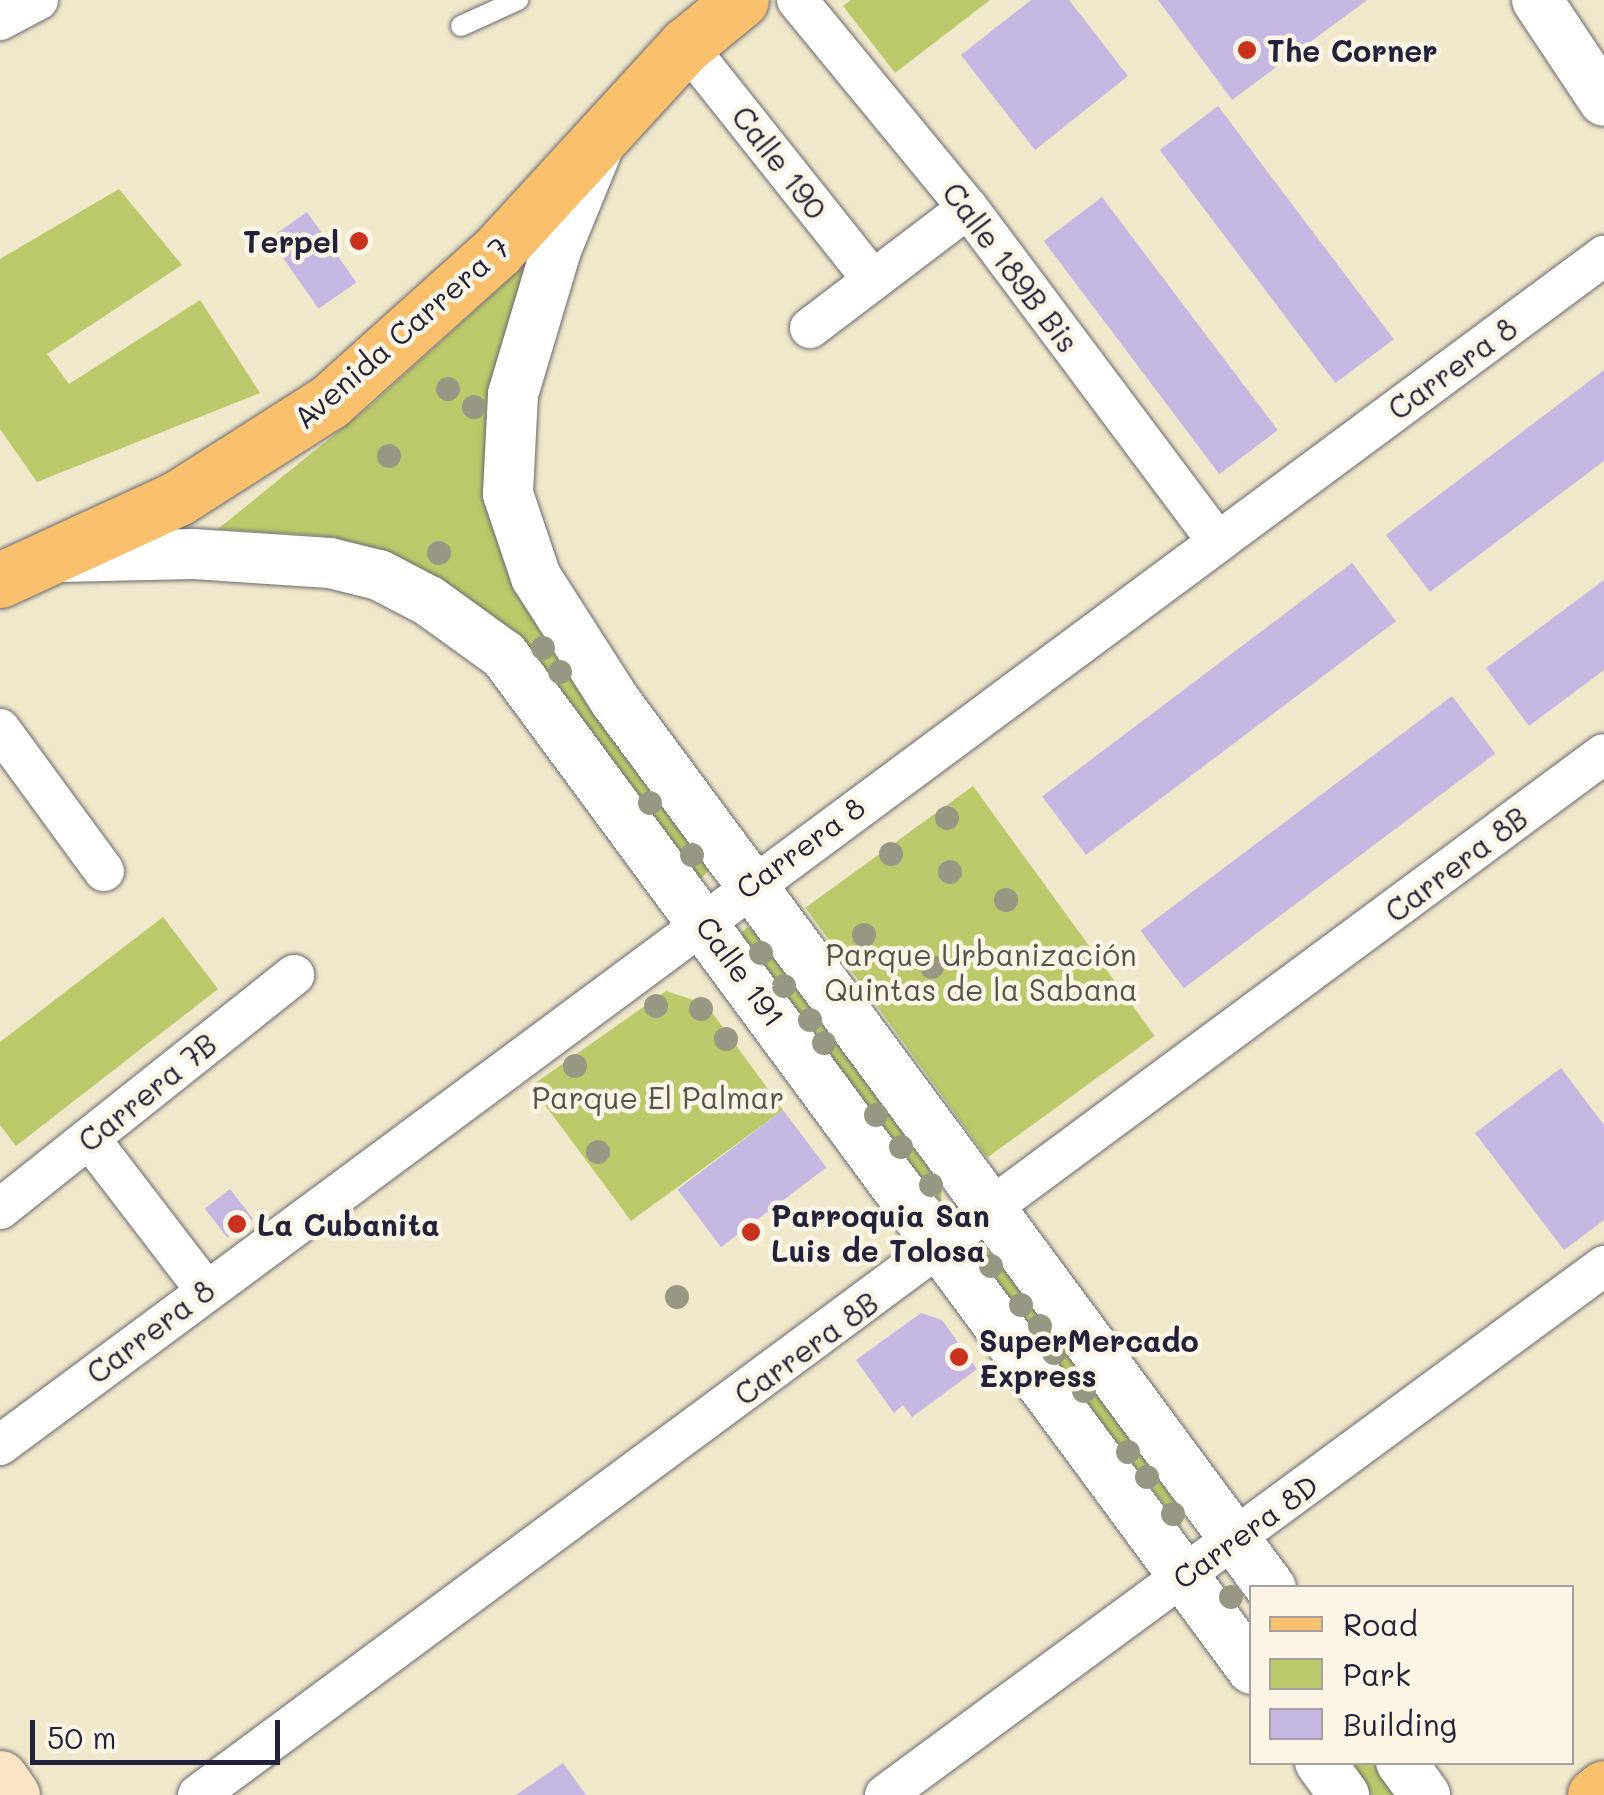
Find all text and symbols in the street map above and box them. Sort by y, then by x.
place label: The Corner [1267,32,1438,68]
marker: The Corner [1236,39,1258,61]
street label: Calle 190 [725,99,835,225]
street label: Calle 189B Bis [935,175,1087,359]
place label: Terpel [243,223,339,259]
street label: Avenida Carrera 7 [286,228,516,436]
marker: Terpel [348,230,370,252]
street label: Carrera 8 [1381,309,1523,427]
street label: Carrera 8 [729,788,871,906]
street label: Carrera 8B [1378,799,1534,929]
street label: Calle 191 [689,909,793,1033]
park label: Parque Urbanización Quintas de la Sabana [824,936,1138,1006]
street label: Carrera 7B [71,1025,223,1159]
park label: Parque El Palmar [532,1079,784,1115]
place label: Parroquia San Luis de Tolosa [771,1197,990,1268]
place label: La Cubanita [257,1206,440,1242]
marker: La Cubanita [226,1213,248,1235]
marker: Parroquia San Luis de Tolosa [740,1221,762,1243]
street label: Carrera 8 [79,1271,221,1391]
street label: Carrera 8B [727,1284,885,1412]
place label: SuperMercado Express [979,1322,1199,1392]
marker: SuperMercado Express [948,1346,970,1368]
street label: Carrera 8D [1165,1466,1325,1596]
legend [1249,1585,1574,1765]
text: Road [1343,1604,1418,1644]
text: Park [1343,1654,1411,1694]
scale bar [35,1700,285,1762]
text: Building [1343,1704,1457,1744]
text: 50 m [47,1717,117,1757]

